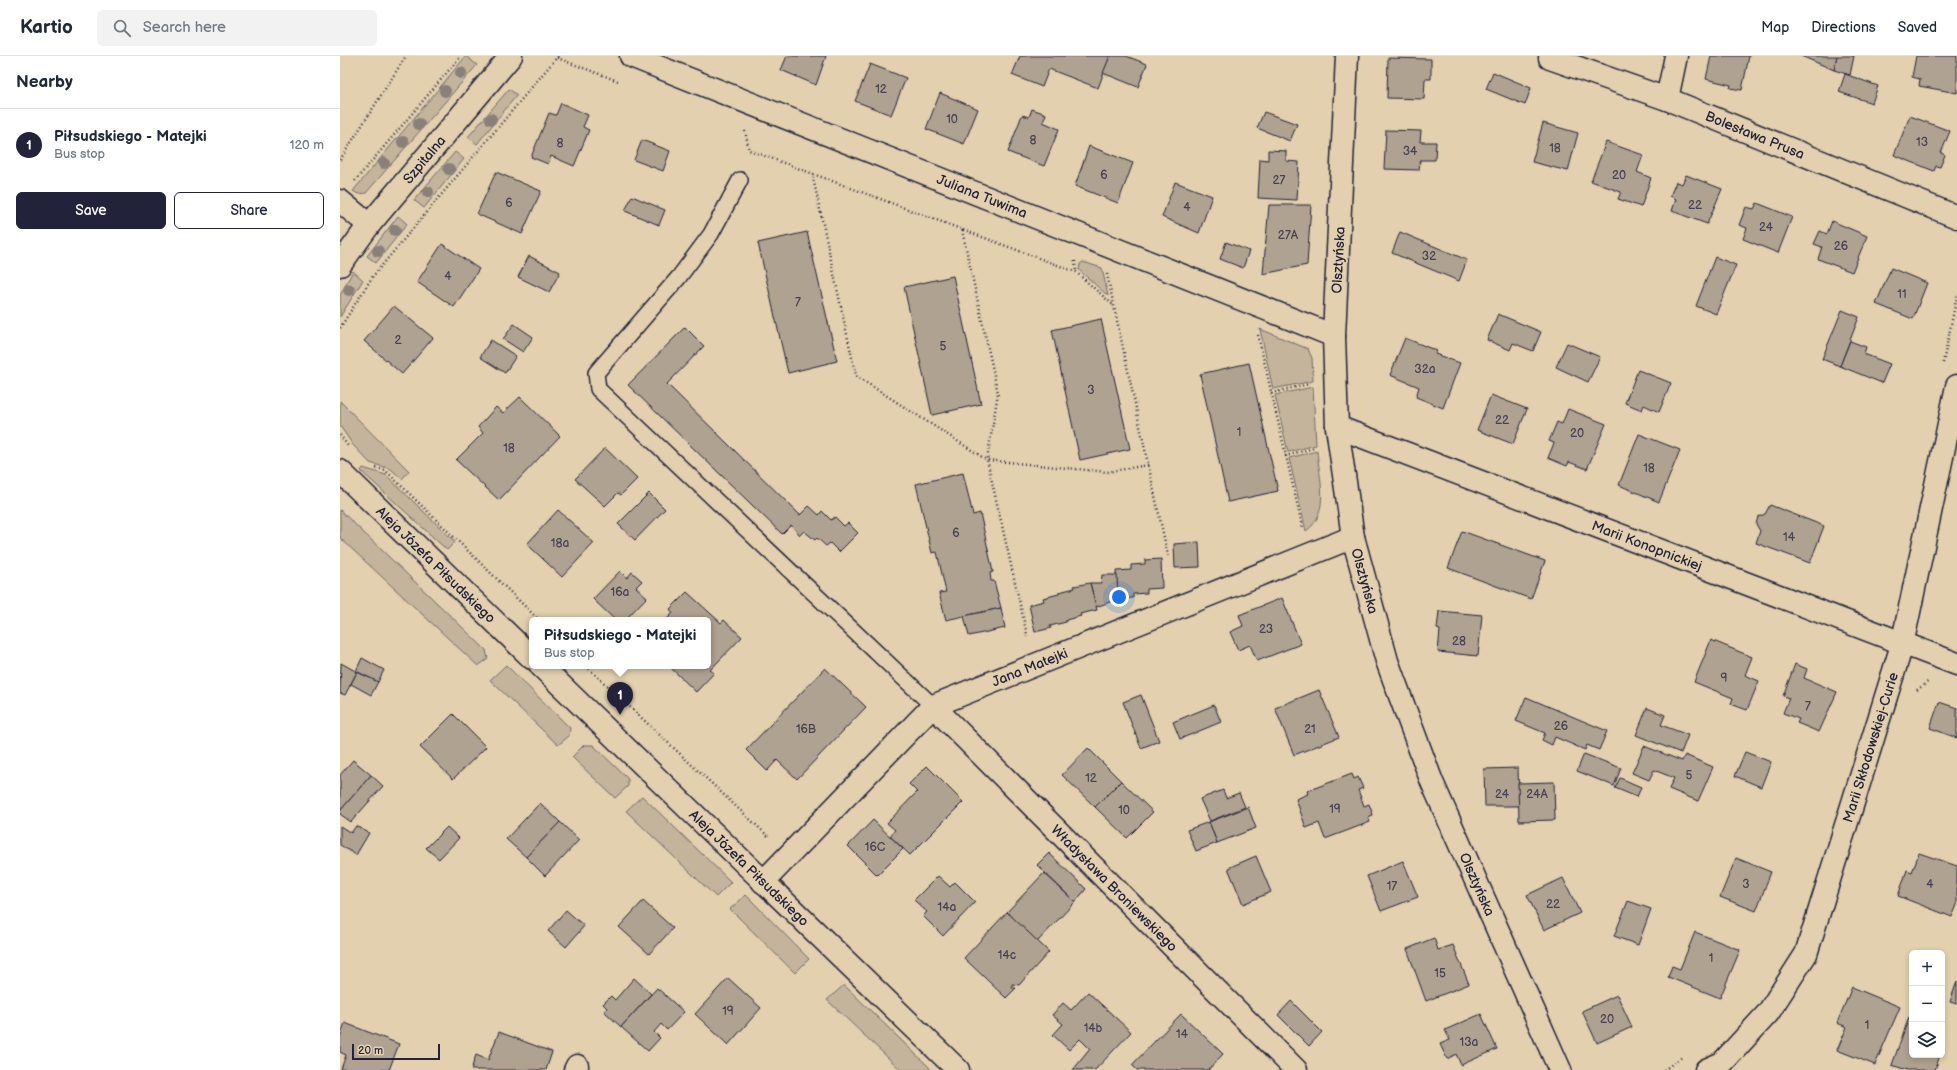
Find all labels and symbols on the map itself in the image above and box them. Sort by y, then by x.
house number: 12 [875,82,887,97]
street label: Bolesława Prusa [1703,107,1807,163]
house number: 10 [946,112,958,127]
street label: Szpitalna [399,132,449,187]
house number: 8 [1030,133,1037,148]
house number: 13 [1916,135,1928,150]
house number: 8 [557,136,564,151]
house number: 18 [1549,141,1561,156]
house number: 34 [1403,144,1418,159]
house number: 6 [1100,168,1108,183]
house number: 20 [1612,168,1626,183]
street label: Juliana Tuwima [934,171,1030,222]
house number: 27 [1273,173,1286,188]
house number: 6 [505,196,513,211]
house number: 22 [1688,198,1702,213]
house number: 4 [1183,200,1191,215]
house number: 24 [1759,220,1774,235]
street label: Olsztyńska [1328,226,1349,294]
house number: 27A [1278,228,1299,243]
house number: 26 [1834,239,1848,254]
house number: 32 [1422,249,1436,264]
house number: 4 [444,269,452,284]
house number: 11 [1897,287,1907,302]
house number: 7 [795,295,801,310]
house number: 2 [394,333,402,348]
house number: 5 [940,339,947,354]
house number: 32a [1414,362,1436,377]
house number: 3 [1087,383,1095,398]
house number: 22 [1495,413,1509,428]
house number: 1 [1237,425,1241,440]
house number: 20 [1570,426,1584,441]
house number: 18 [503,441,515,456]
house number: 18 [1643,461,1655,476]
street label: Aleja Józefa Piłsudskiego [372,503,499,627]
street label: Marii Konopnickiej [1589,517,1704,575]
house number: 6 [952,526,960,541]
house number: 14 [1783,530,1796,545]
house number: 18a [551,536,569,551]
street label: Olsztyńska [1347,546,1382,616]
house number: 16a [611,585,630,600]
your location [1109,587,1129,607]
house number: 23 [1259,622,1273,637]
house number: 28 [1452,634,1466,649]
street label: Jana Matejki [990,645,1070,690]
street label: Marii Skłodowskiej-Curie [1839,670,1902,825]
house number: 9 [1721,671,1728,686]
pin: 1 [607,682,633,715]
house number: 7 [1805,699,1811,714]
house number: 26 [1554,719,1568,734]
house number: 16B [796,722,816,737]
house number: 21 [1304,722,1316,737]
house number: 5 [1686,768,1693,783]
house number: 12 [1085,771,1097,786]
house number: 24 [1495,787,1510,802]
house number: 24A [1526,787,1548,802]
house number: 19 [1329,802,1341,817]
house number: 10 [1118,803,1130,818]
street label: Aleja Józefa Piłsudskiego [686,806,812,930]
street label: Władysława Broniewskiego [1047,821,1181,955]
house number: 16C [865,840,886,855]
street label: Olsztyńska [1456,850,1498,919]
house number: 3 [1742,877,1750,892]
house number: 4 [1926,877,1934,892]
house number: 17 [1387,879,1397,894]
house number: 22 [1546,897,1560,912]
house number: 14a [938,900,957,915]
house number: 14c [998,948,1016,963]
house number: 1 [1709,951,1713,966]
house number: 15 [1434,966,1446,981]
house number: 19 [722,1004,734,1019]
house number: 20 [1600,1012,1614,1027]
house number: 1 [1865,1018,1869,1033]
house number: 14b [1084,1021,1103,1036]
house number: 14 [1176,1027,1189,1042]
house number: 13a [1460,1035,1479,1050]
scale bar [352,1042,440,1061]

